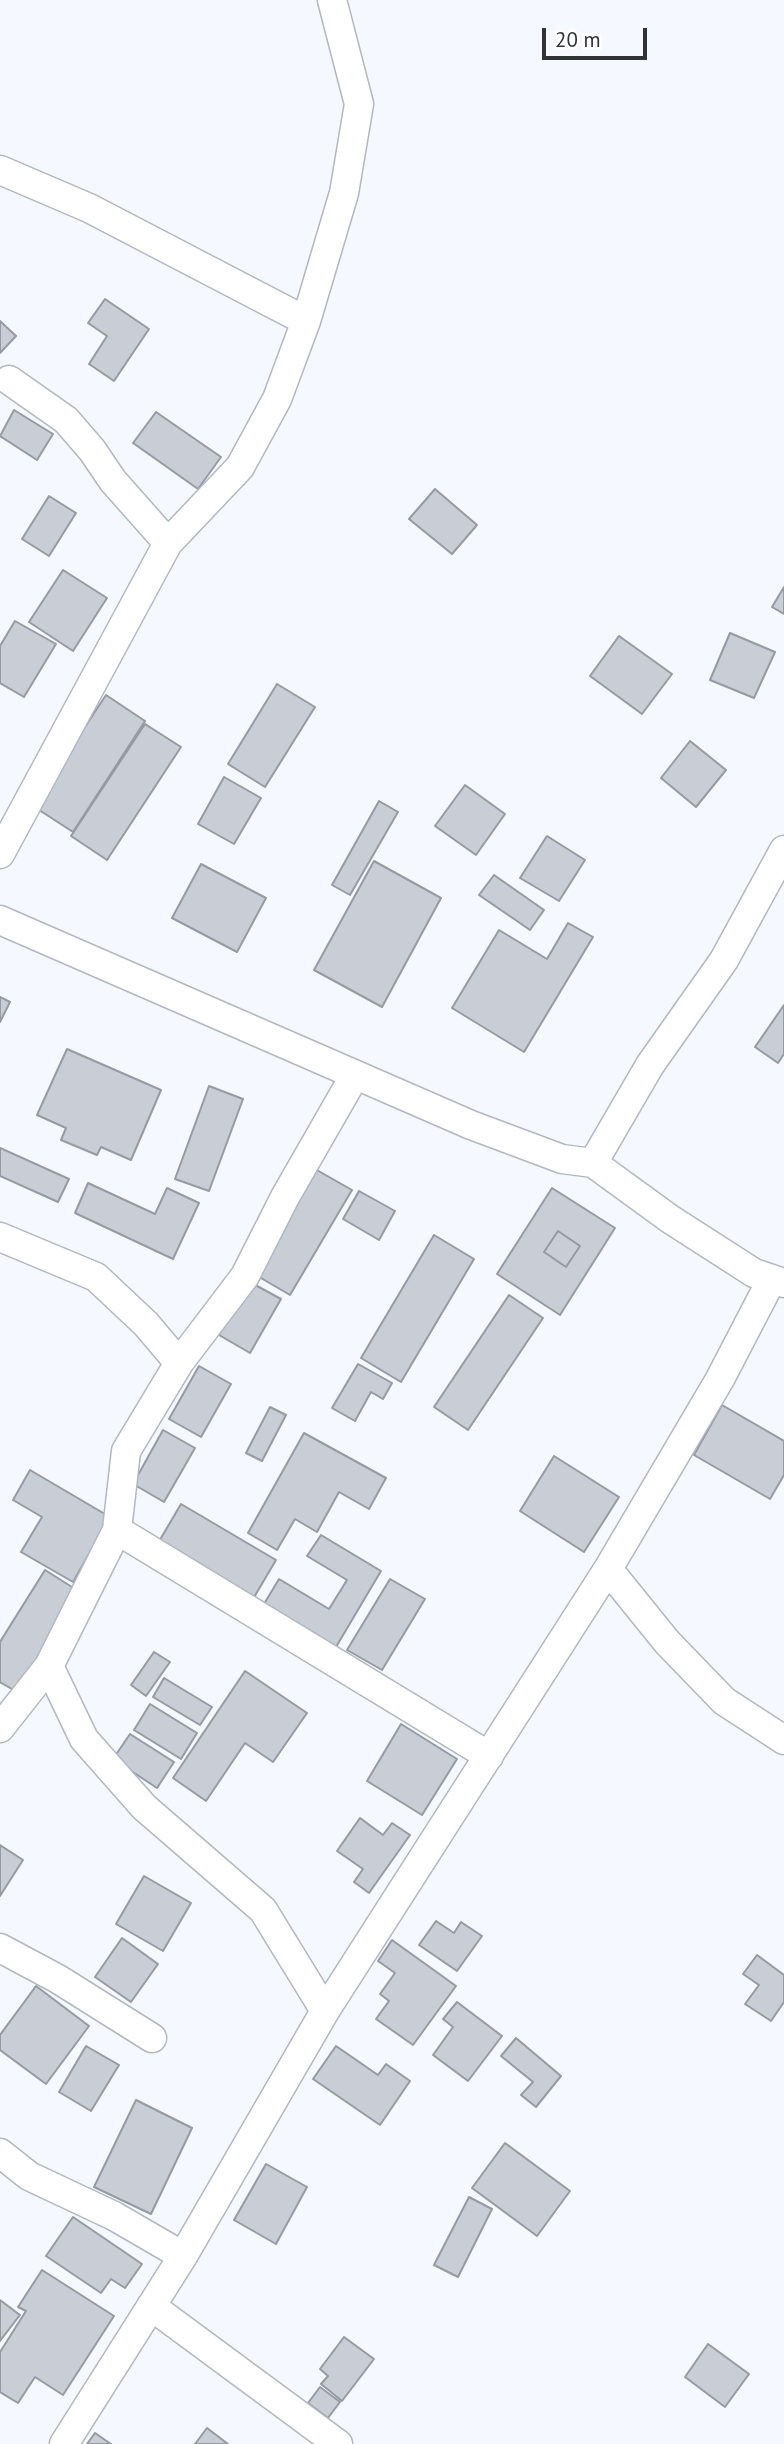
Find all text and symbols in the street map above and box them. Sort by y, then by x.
scale bar [546,14,651,58]
text: 20 m [555,26,601,53]

